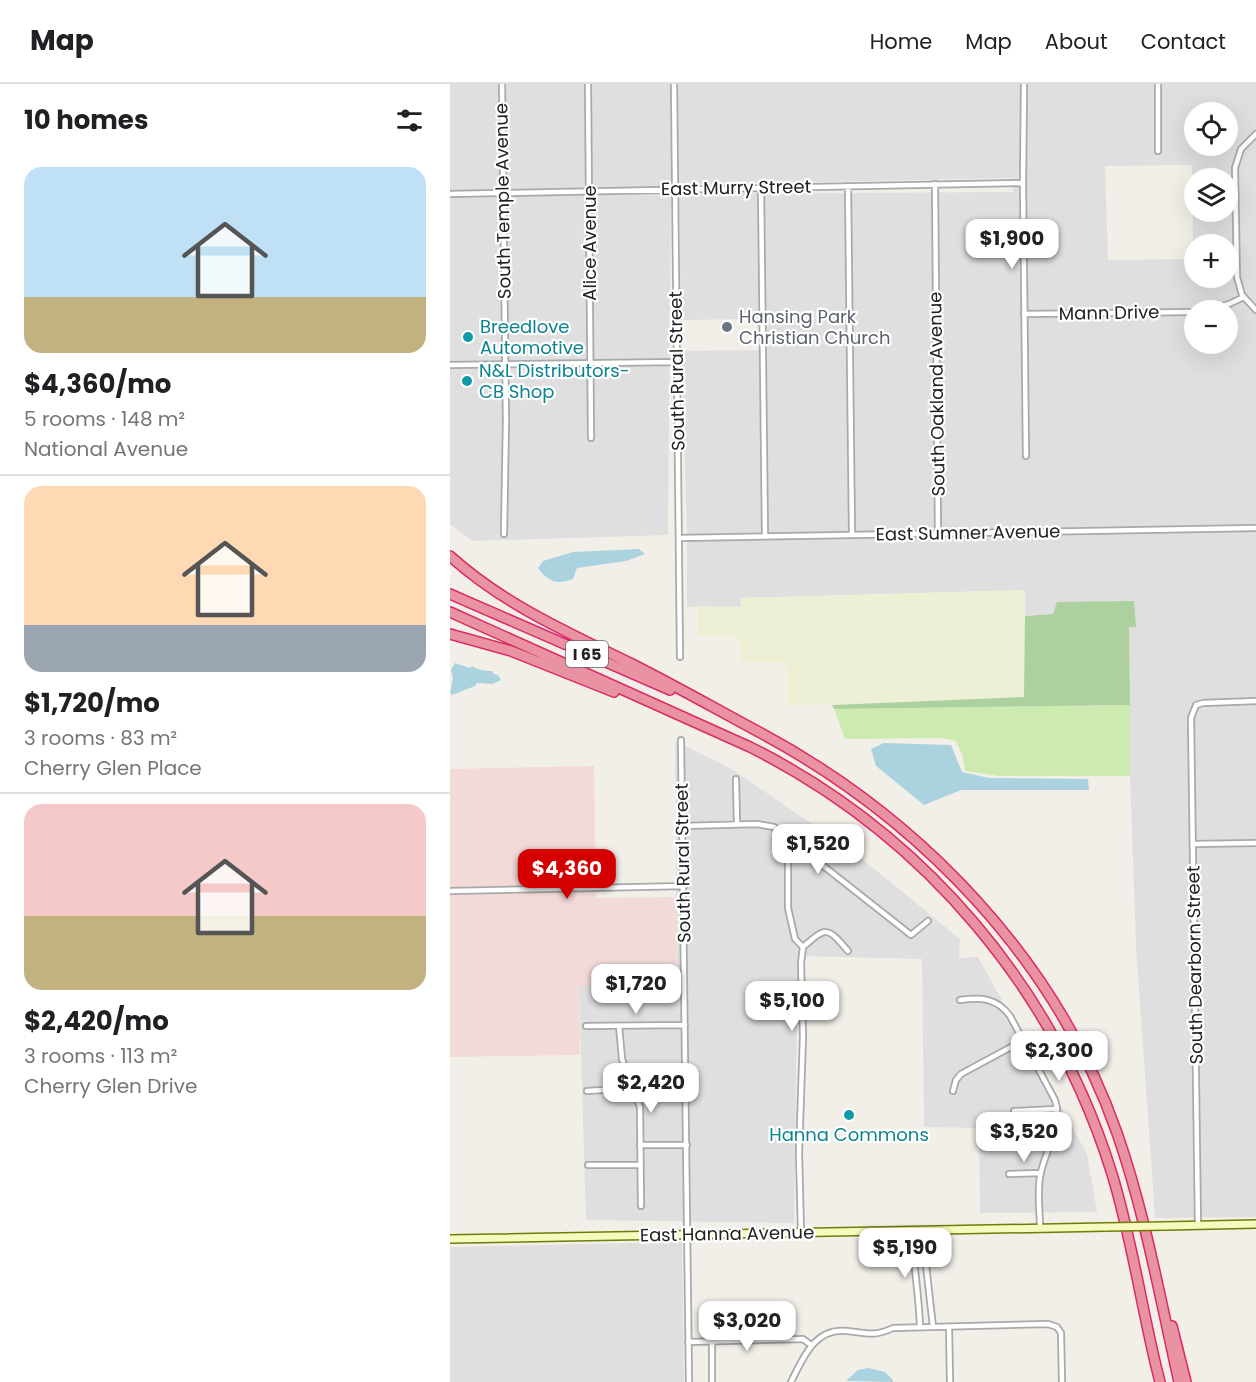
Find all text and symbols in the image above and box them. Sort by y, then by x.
text: Map [30,21,94,60]
text: Home [870,27,932,56]
text: Map [965,27,1012,56]
text: About [1045,27,1108,56]
text: Contact [1141,27,1226,56]
text: 10 homes [24,102,148,138]
map controls [1184,102,1238,354]
button: locate [1184,102,1238,156]
street label: South Temple Avenue [488,103,517,299]
icon: filters [393,104,426,137]
button: layers [1184,168,1238,222]
street label: East Murry Street [661,174,811,201]
street label: Alice Avenue [577,185,602,301]
icon: home [171,206,279,314]
pin: $1,900 [963,219,1061,270]
text: $1,900 [980,224,1044,252]
button: + [1184,234,1238,288]
street label: South Rural Street [663,291,690,451]
street label: South Oakland Avenue [922,291,951,497]
street label: Mann Drive [1058,299,1160,326]
button: − [1184,300,1238,354]
place label: Hansing Park Christian Church [739,304,891,350]
place label: Breedlove Automotive [480,314,584,360]
marker: Hansing Park Christian Church [720,320,734,334]
marker: Breedlove Automotive [461,330,475,344]
place label: N&L Distributors- CB Shop [479,358,630,404]
text: $4,360/mo [24,366,171,402]
marker: N&L Distributors- CB Shop [460,374,474,388]
text: 5 rooms · 148 m² [24,405,185,433]
text: National Avenue [24,435,188,463]
street label: East Sumner Avenue [875,518,1060,547]
icon: home [171,525,279,633]
road number: I 65 [566,641,608,667]
text: $1,720/mo [24,685,160,721]
text: 3 rooms · 83 m² [24,724,177,752]
text: Cherry Glen Place [24,754,202,782]
street label: South Rural Street [669,783,696,943]
pin: $1,520 [769,824,867,875]
text: $1,520 [786,829,850,857]
icon: home [171,843,279,951]
pin: $4,360 [518,849,616,900]
text: $4,360 [532,854,602,882]
street label: South Dearborn Street [1180,865,1209,1065]
pin: $1,720 [587,964,685,1015]
text: $1,720 [605,969,667,997]
pin: $5,100 [743,981,841,1032]
text: $5,100 [759,986,825,1014]
text: $2,420/mo [24,1003,169,1039]
pin: $2,300 [1010,1031,1108,1082]
text: $2,300 [1025,1036,1093,1064]
text: 3 rooms · 113 m² [24,1042,177,1070]
pin: $2,420 [602,1063,700,1114]
text: $2,420 [617,1068,685,1096]
text: Cherry Glen Drive [24,1072,197,1100]
marker: Hanna Commons [842,1108,856,1122]
pin: $3,520 [975,1112,1073,1163]
text: $3,520 [990,1117,1058,1145]
place label: Hanna Commons [769,1122,929,1147]
street label: East Hanna Avenue [640,1219,814,1248]
pin: $5,190 [856,1228,954,1279]
text: $5,190 [873,1233,937,1261]
pin: $3,020 [698,1301,796,1352]
text: $3,020 [713,1306,781,1334]

